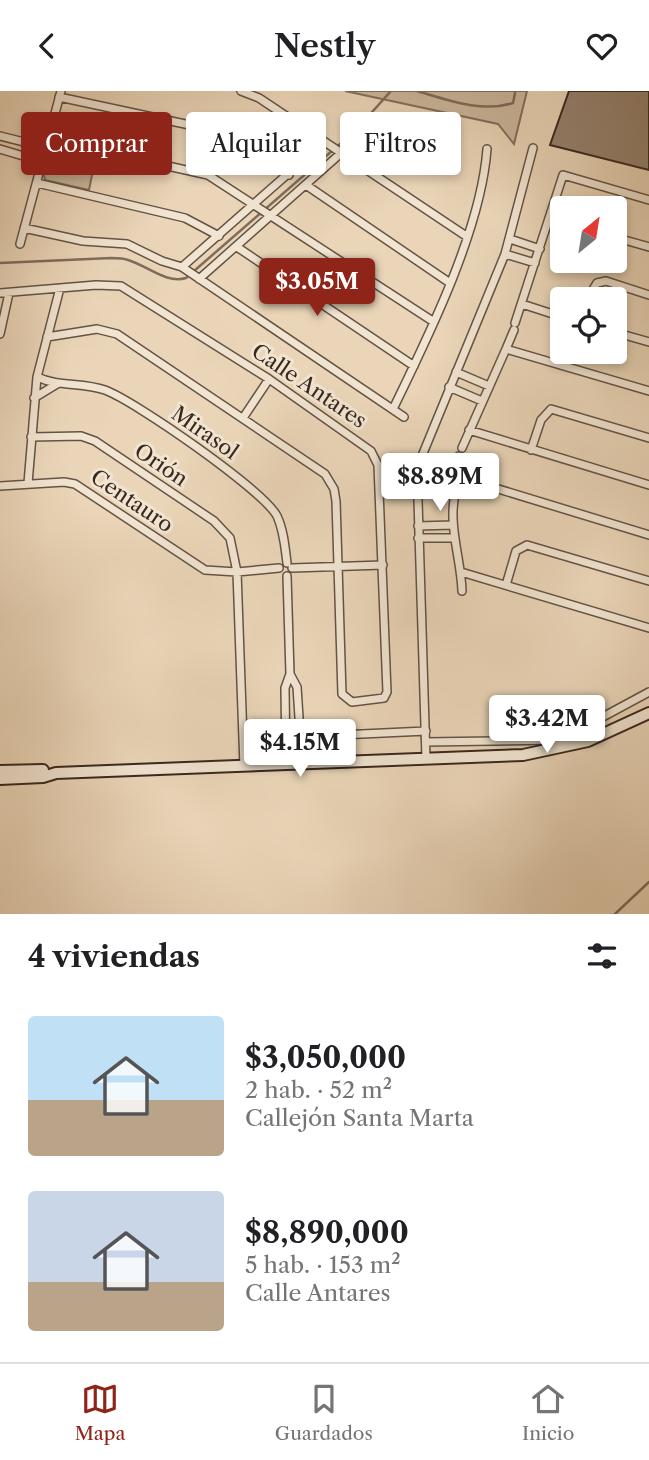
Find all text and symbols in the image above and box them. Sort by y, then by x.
text: Nestly [274,26,375,65]
icon: back [28,27,66,65]
icon: heart [583,27,621,65]
chip: Comprar [21,112,172,175]
chip: Alquilar [186,112,326,175]
chip: Filtros [340,112,461,175]
north arrow [550,196,626,273]
map controls [550,196,627,364]
pin: $3.05M [260,259,374,318]
text: $3.05M [275,267,359,295]
button: locate [550,287,627,364]
street label: Calle Antares [247,338,371,433]
street label: Mirasol [167,401,243,465]
street label: Orión [130,438,193,491]
pin: $8.89M [383,453,497,513]
text: $8.89M [397,462,483,490]
street label: Centauro [86,464,178,537]
pin: $3.42M [490,695,604,755]
text: $3.42M [505,704,589,732]
pin: $4.15M [243,719,357,779]
text: $4.15M [260,728,340,756]
icon: filters [583,937,621,975]
text: 4 viviendas [28,938,200,975]
text: $3,050,000 [245,1039,406,1076]
icon: home [84,1044,168,1128]
text: 2 hab. · 52 m² [245,1076,392,1104]
text: Callejón Santa Marta [245,1104,474,1132]
text: $8,890,000 [245,1214,409,1251]
icon: home [84,1219,168,1303]
text: 5 hab. · 153 m² [245,1251,401,1279]
text: Calle Antares [245,1279,391,1307]
tab: Mapa [75,1380,125,1445]
tab: Guardados [275,1380,373,1445]
tab: Inicio [522,1380,574,1445]

